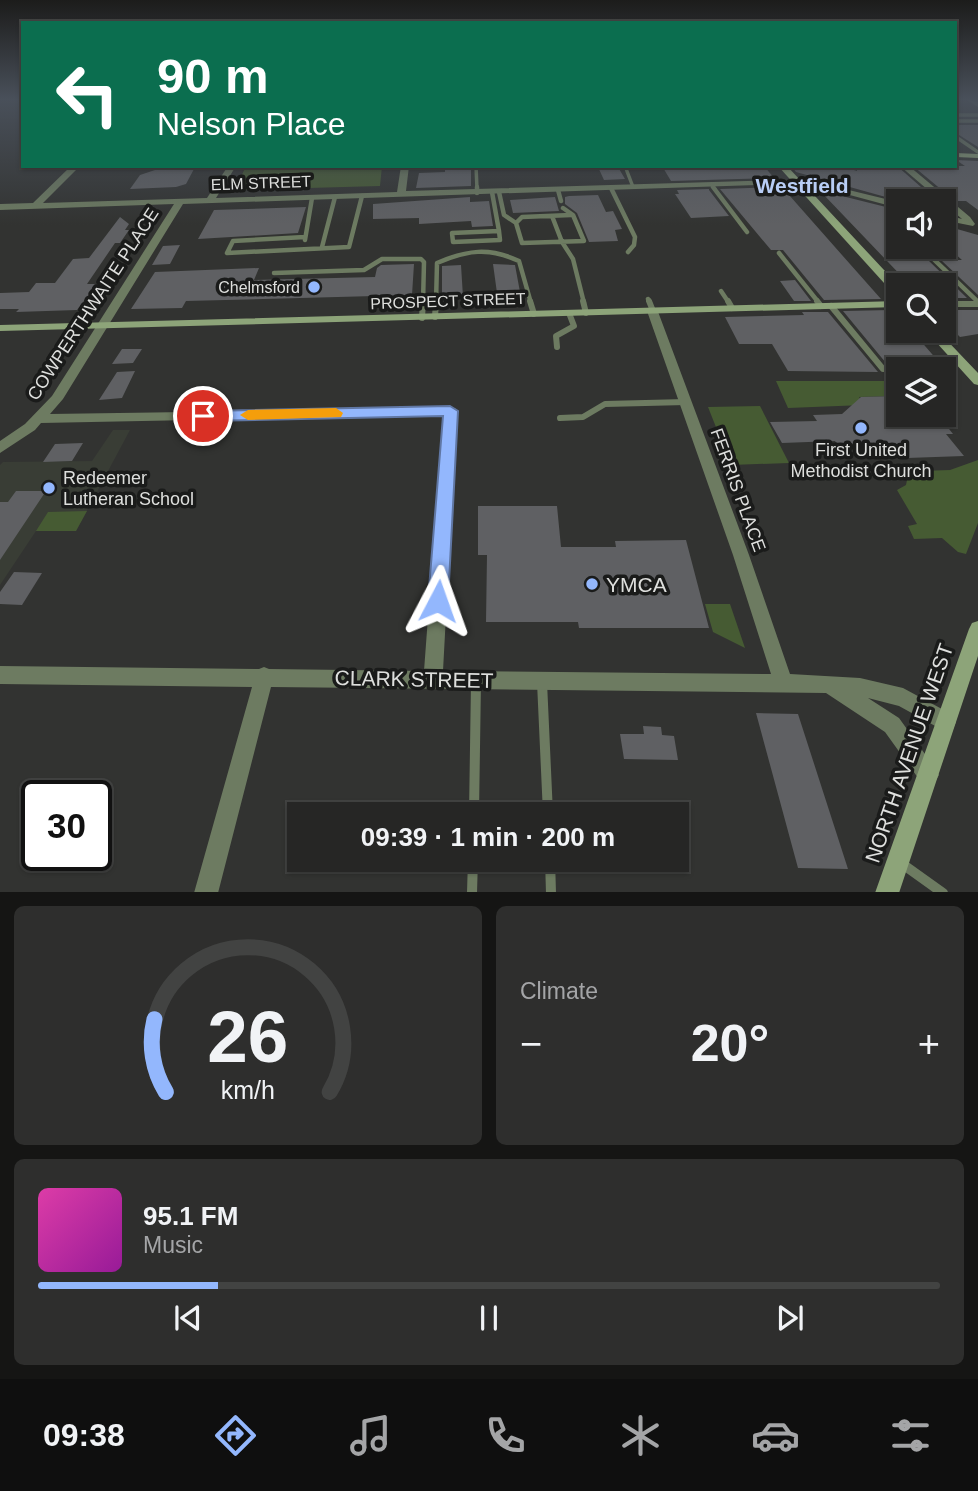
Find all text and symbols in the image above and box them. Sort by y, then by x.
icon: left [42,49,133,140]
text: 90 m [157,49,269,103]
text: Nelson Place [157,106,346,142]
street label: ELM STREET [210,173,312,193]
district label: Westfield [756,174,848,197]
map controls [886,189,956,427]
button: sound [886,189,956,259]
street label: COWPERTHWAITE PLACE [23,204,163,404]
button: search [886,273,956,343]
place label: Chelmsford [218,279,300,296]
marker: Chelmsford [306,279,322,295]
street label: PROSPECT STREET [370,290,526,312]
button: layers [886,357,956,427]
pin [173,386,233,446]
icon: arrive [184,397,222,435]
marker: First United Methodist Church [853,420,869,436]
street label: FERRIS PLACE [706,425,770,555]
place label: First United Methodist Church [790,440,932,481]
place label: Redeemer Lutheran School [63,468,194,509]
marker: Redeemer Lutheran School [41,480,57,496]
position arrow [401,564,475,638]
place label: YMCA [606,573,667,596]
marker: YMCA [584,576,600,592]
street label: NORTH AVENUE WEST [861,640,957,866]
street label: CLARK STREET [334,666,494,692]
speed limit sign: 30 [21,780,112,871]
text: 09:39 · 1 min · 200 m [361,822,615,852]
text: Climate [520,978,598,1004]
text: 26 [208,996,288,1077]
text: 20° [691,1014,769,1072]
text: − [520,1023,542,1065]
text: + [918,1023,940,1065]
text: km/h [221,1075,275,1103]
text: 95.1 FM [143,1201,238,1231]
text: Music [143,1232,203,1258]
icon: previous [169,1299,207,1337]
icon: pause [470,1299,508,1337]
icon: next [771,1299,809,1337]
icon: directions [211,1411,260,1460]
icon: music [346,1411,395,1460]
icon: phone [481,1411,530,1460]
icon: climate [616,1411,665,1460]
icon: car [751,1411,800,1460]
icon: filters [886,1411,935,1460]
text: 09:38 [43,1417,125,1453]

